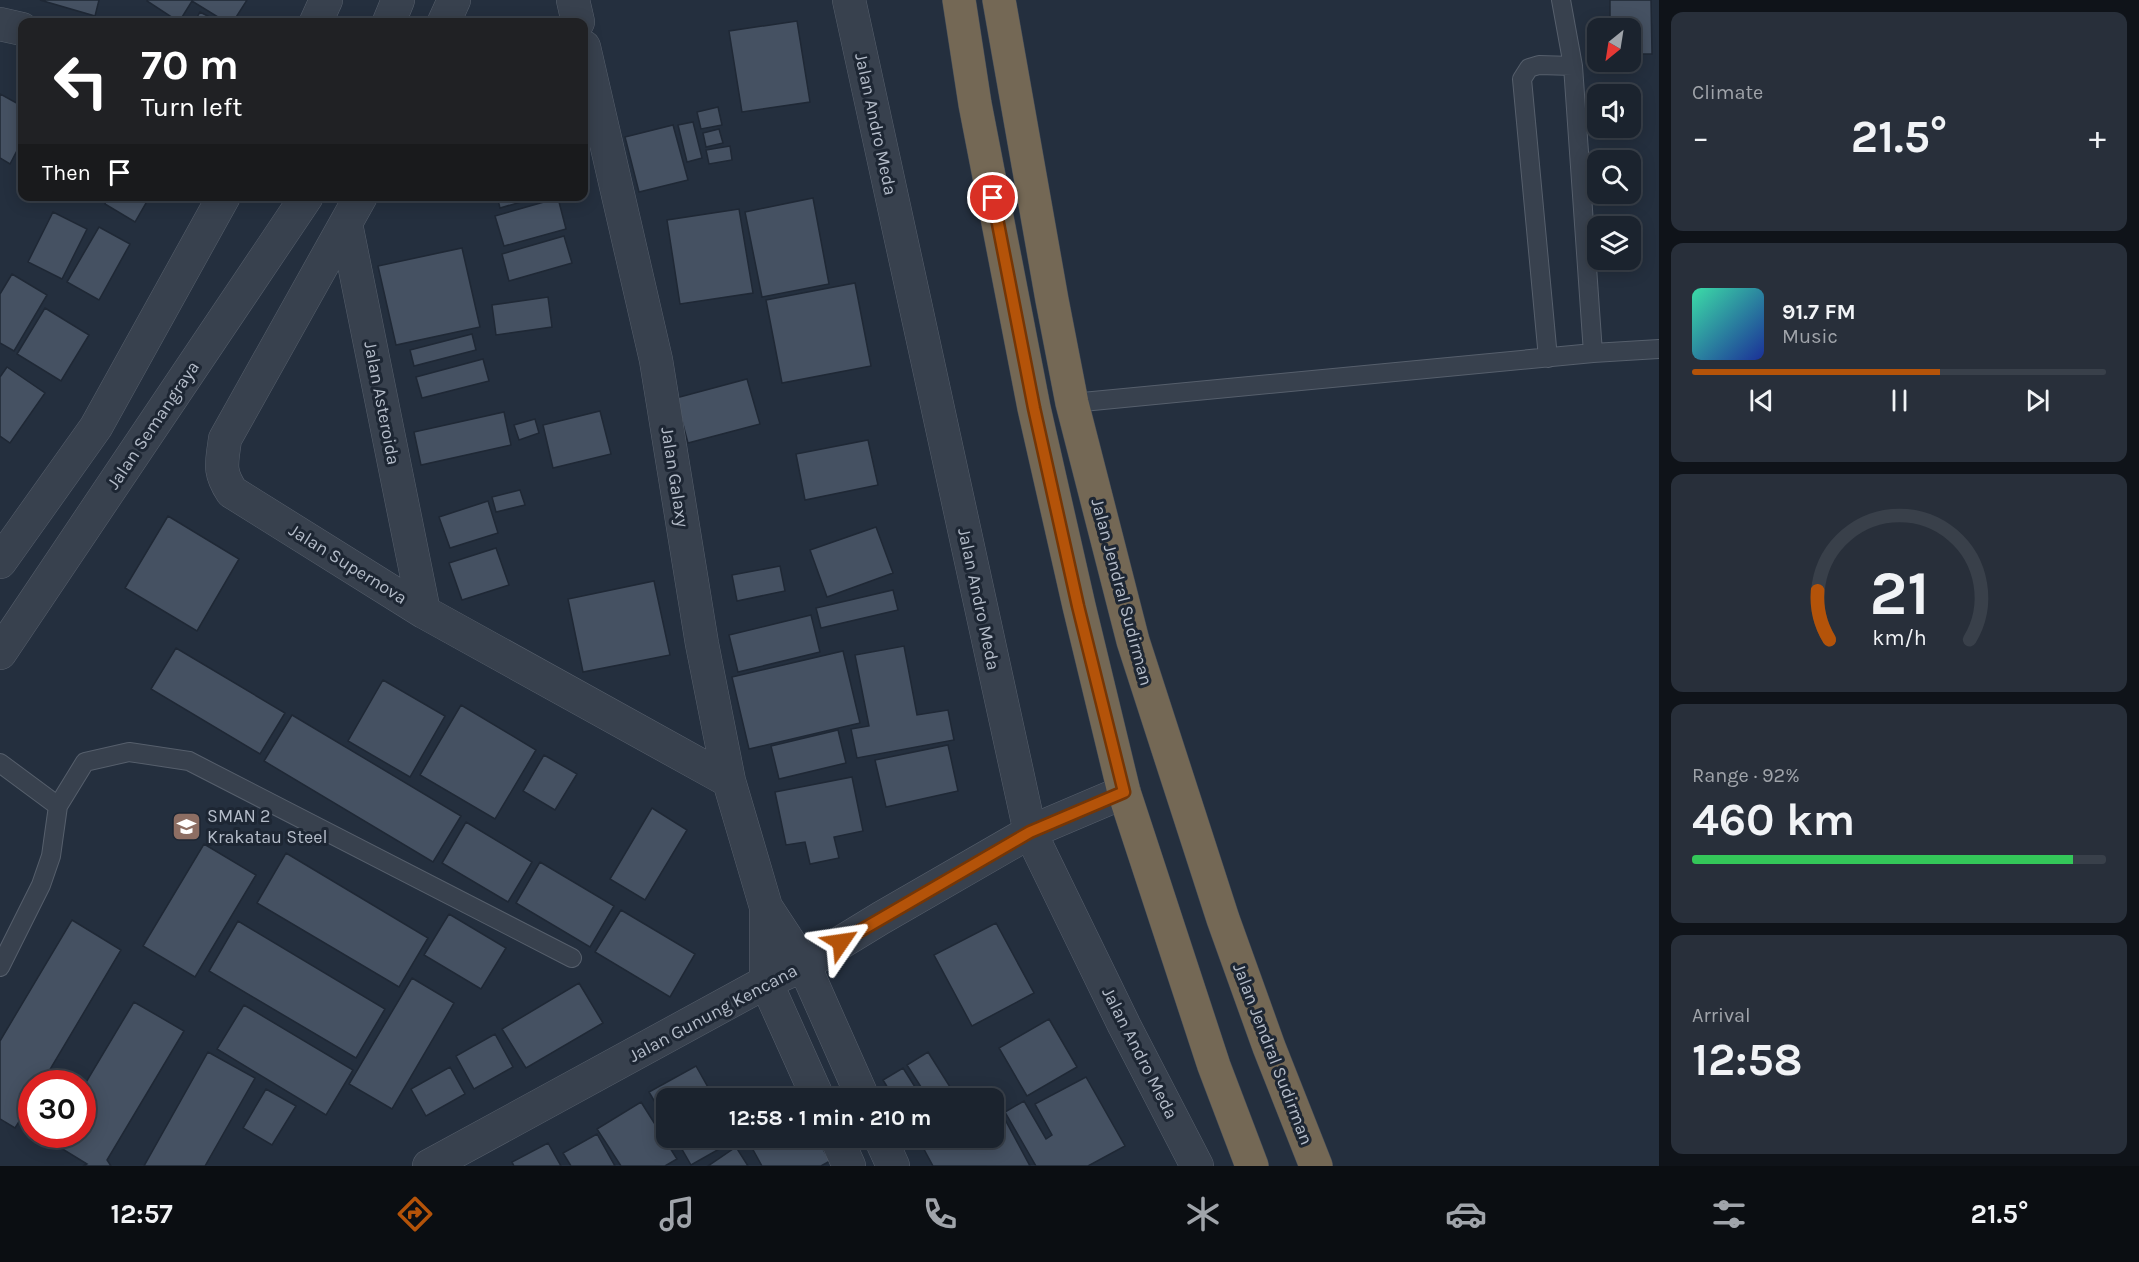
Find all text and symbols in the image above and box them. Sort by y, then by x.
north arrow [1587,18,1641,72]
map controls [1587,18,1641,270]
text: 70 m [141,40,239,90]
icon: left [42,42,120,120]
street label: Jalan Andro Meda [850,51,902,197]
text: Climate [1692,81,1763,104]
button: sound [1587,84,1641,138]
text: Turn left [141,91,242,123]
text: 21.5° [1851,111,1947,163]
text: − [1692,118,1709,156]
text: + [2089,118,2106,156]
button: search [1587,150,1641,204]
icon: arrive [103,156,136,189]
text: Then [42,160,91,186]
pin [967,172,1018,223]
icon: arrive [976,181,1009,214]
button: layers [1587,216,1641,270]
text: 91.7 FM [1782,299,1856,325]
text: Music [1782,325,1838,348]
street label: Jalan Asteroida [359,339,405,467]
street label: Jalan Semangraya [102,357,204,493]
icon: previous [1745,384,1778,417]
icon: pause [1883,384,1916,417]
icon: next [2021,384,2054,417]
street label: Jalan Galaxy [656,425,694,529]
street label: Jalan Jendral Sudirman [1086,496,1158,688]
street label: Jalan Supernova [285,519,411,609]
street label: Jalan Andro Meda [953,526,1005,672]
text: 21 [1869,557,1929,630]
text: km/h [1872,625,1926,650]
text: Range · 92% [1692,764,1800,787]
text: 460 km [1692,794,1855,846]
place label: SMAN 2 Krakatau Steel [207,805,327,848]
school or university icon: SMAN 2 Krakatau Steel [170,810,202,842]
position arrow [809,910,873,974]
street label: Jalan Gunung Kencana [625,959,801,1067]
street label: Jalan Jendral Sudirman [1228,960,1318,1148]
street label: Jalan Andro Meda [1097,983,1183,1123]
text: Arrival [1692,1004,1751,1027]
text: 12:58 [1692,1034,1803,1086]
speed limit sign: 30 [18,1070,96,1148]
text: 12:58 · 1 min · 210 m [729,1105,931,1131]
icon: directions [394,1193,436,1235]
icon: music [656,1193,698,1235]
icon: phone [919,1193,961,1235]
icon: climate [1182,1193,1224,1235]
icon: car [1445,1193,1487,1235]
icon: filters [1708,1193,1750,1235]
text: 12:57 [110,1198,173,1230]
text: 21.5° [1971,1198,2029,1230]

